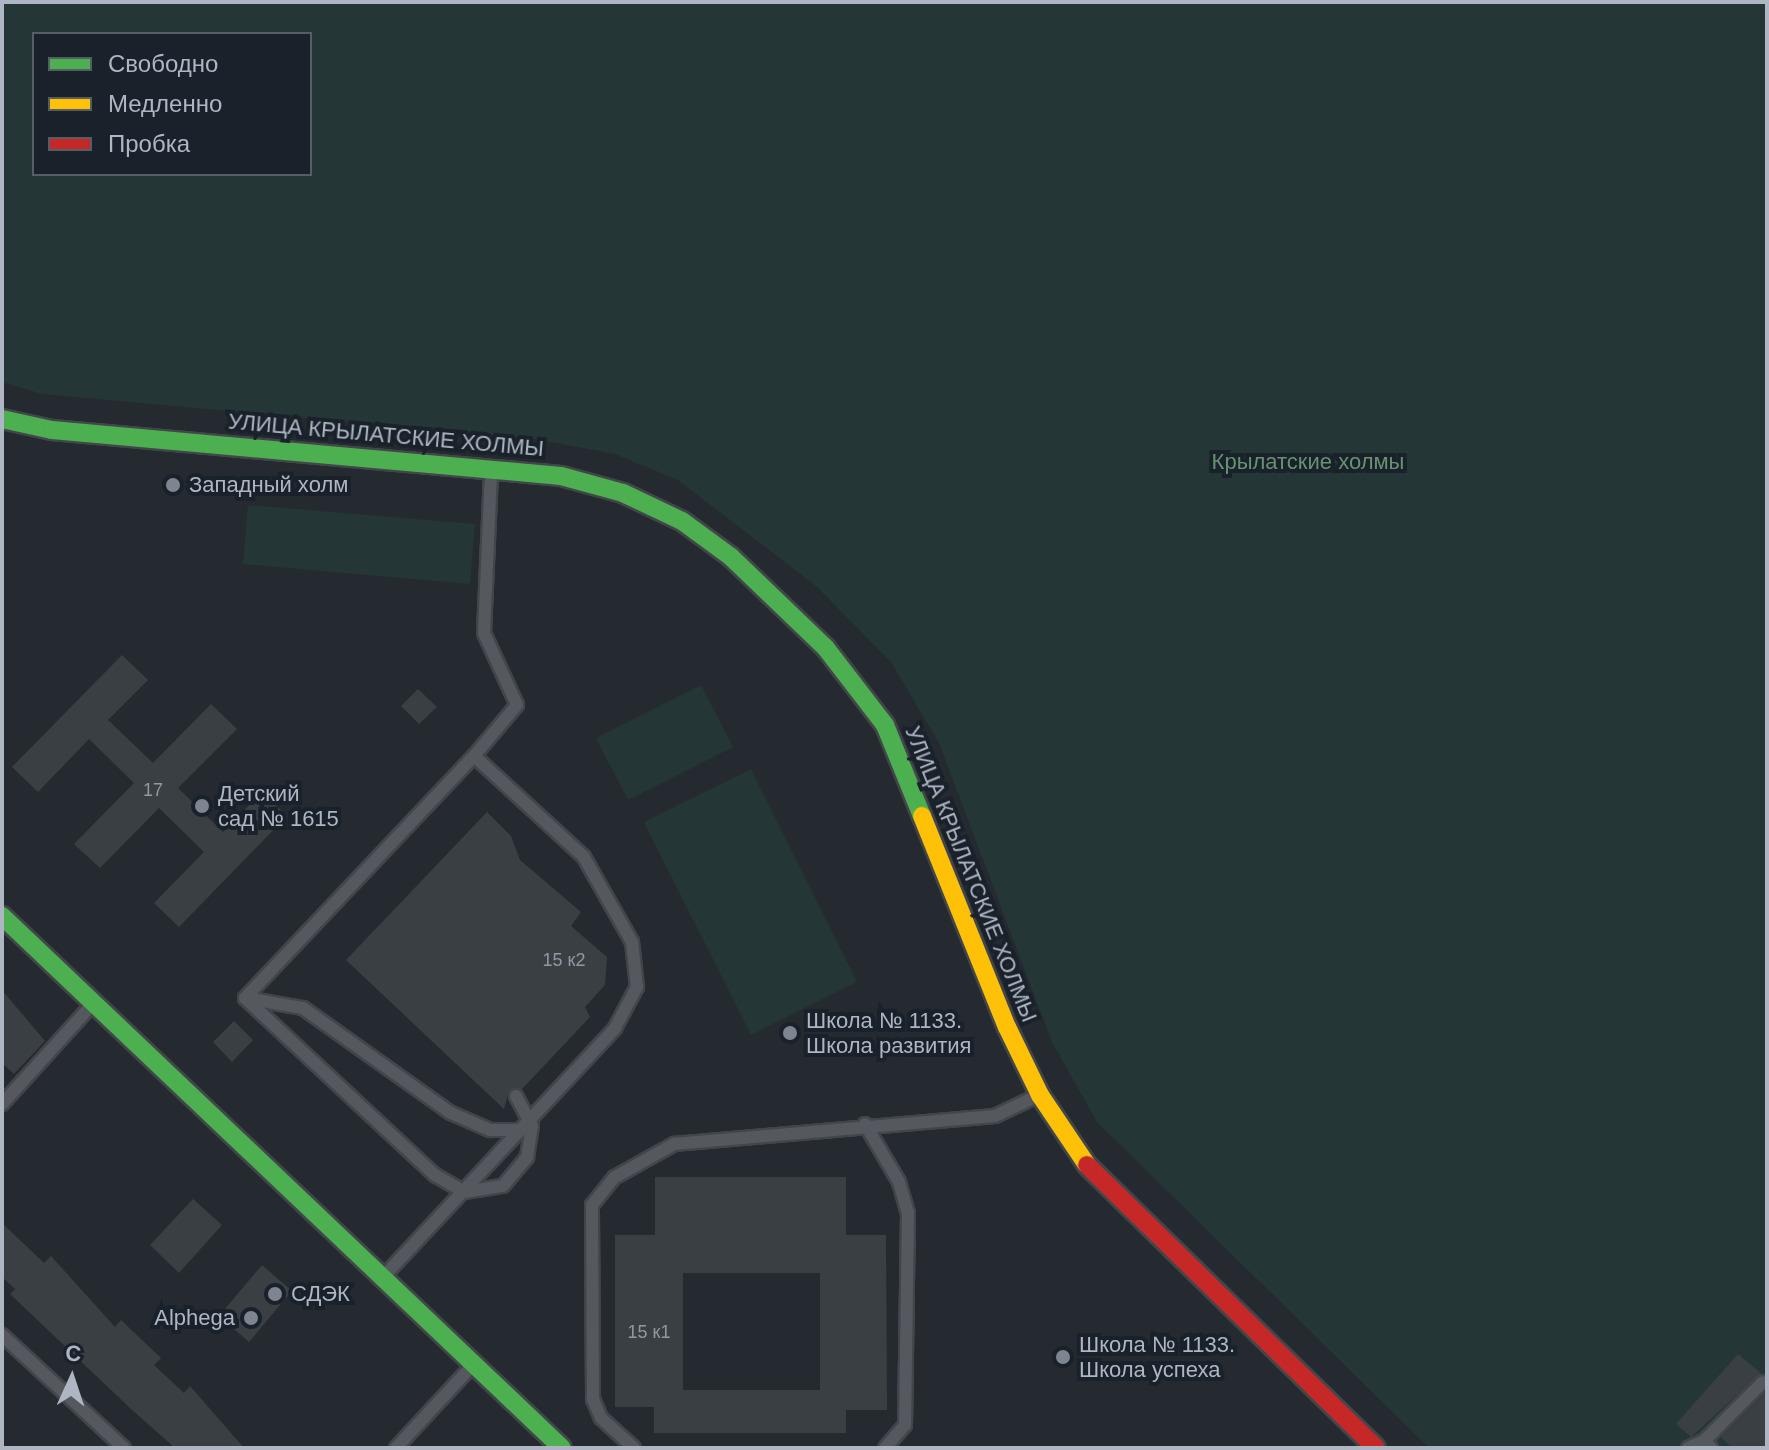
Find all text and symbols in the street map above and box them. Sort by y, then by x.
legend [32,32,312,176]
text: Свободно [108,50,218,77]
text: Медленно [108,90,222,117]
text: Пробка [108,130,190,157]
street label: УЛИЦА КРЫЛАТСКИЕ ХОЛМЫ [227,408,545,462]
park label: Крылатские холмы [1212,449,1404,475]
place label: Западный холм [189,472,348,498]
marker: Западный холм [164,476,182,494]
street label: УЛИЦА КРЫЛАТСКИЕ ХОЛМЫ [899,722,1043,1026]
house number: 17 [143,779,163,801]
place label: Детский сад № 1615 [218,780,339,832]
marker: Детский сад № 1615 [193,797,211,815]
house number: 15 к2 [543,949,585,971]
place label: Школа № 1133. Школа развития [806,1007,972,1058]
marker: Школа № 1133. Школа развития [781,1024,799,1042]
place label: СДЭК [291,1281,350,1307]
marker: СДЭК [266,1285,284,1303]
place label: Alphega [154,1305,235,1331]
marker: Alphega [242,1309,260,1327]
house number: 15 к1 [628,1321,670,1343]
place label: Школа № 1133. Школа успеха [1079,1331,1235,1382]
north arrow [32,1338,112,1418]
text: С [65,1341,82,1366]
marker: Школа № 1133. Школа успеха [1054,1348,1072,1366]

